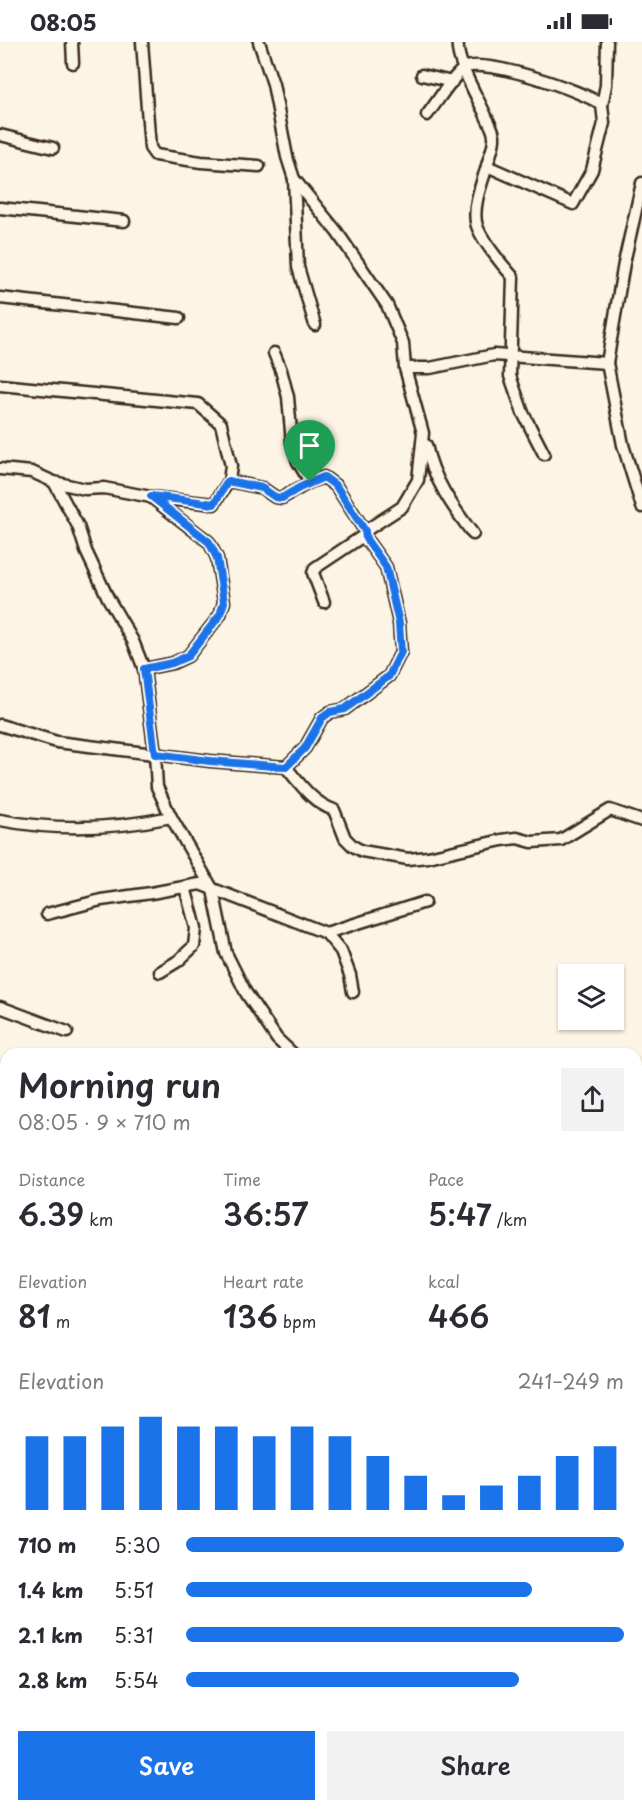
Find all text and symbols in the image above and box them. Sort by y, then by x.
text: 08:05 [30,5,97,38]
pin [284,420,335,482]
icon: arrive [293,429,326,462]
map controls [558,964,624,1030]
button: layers [558,964,624,1030]
text: Morning run [18,1059,221,1109]
button: share [561,1068,624,1131]
text: 08:05 · 9 × 710 m [18,1107,191,1137]
text: Distance [18,1167,85,1191]
text: Time [223,1167,261,1191]
text: Pace [428,1167,464,1191]
text: 6.39 [18,1191,84,1236]
text: 36:57 [223,1191,309,1236]
text: 5:47 [428,1191,492,1236]
text: km [84,1207,113,1231]
text: /km [492,1207,527,1231]
text: Elevation [18,1269,87,1293]
text: Heart rate [223,1269,304,1293]
text: kcal [428,1269,460,1293]
text: 81 [18,1293,50,1338]
text: 136 [223,1293,278,1338]
text: 466 [428,1293,489,1338]
text: m [50,1309,70,1333]
text: bpm [278,1309,316,1333]
text: Elevation [18,1366,104,1396]
text: 241–249 m [518,1366,624,1396]
text: 710 m [18,1530,76,1560]
text: 5:30 [114,1530,160,1560]
text: 1.4 km [18,1575,84,1605]
text: 5:51 [114,1575,154,1605]
text: 2.1 km [18,1620,83,1650]
text: 5:31 [114,1620,154,1650]
text: 2.8 km [18,1665,87,1695]
text: 5:54 [114,1665,159,1695]
button: Save [18,1731,315,1800]
button: Share [327,1731,624,1800]

